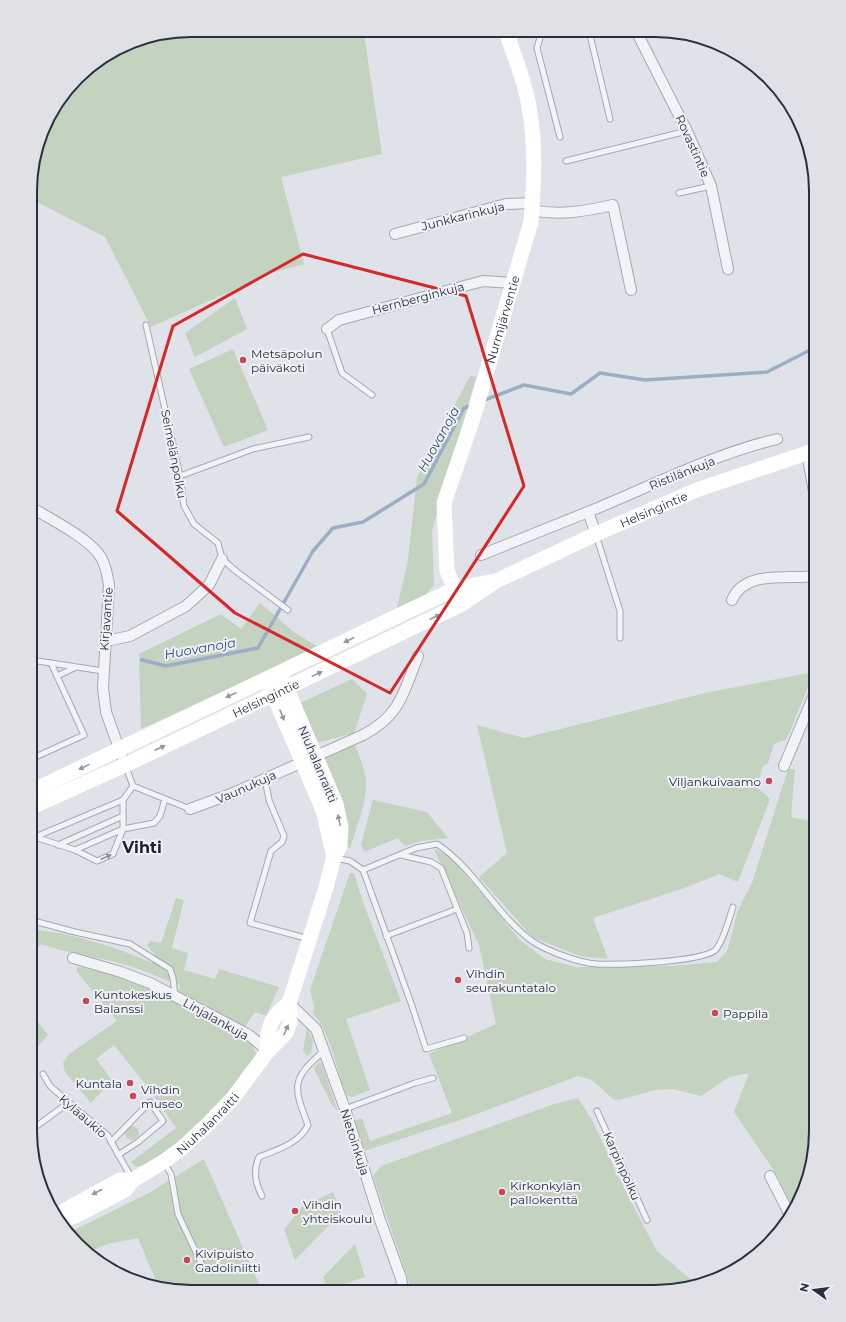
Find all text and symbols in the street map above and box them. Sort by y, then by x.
street label: Rovastintie [673,112,713,180]
street label: Junkkarinkuja [419,198,506,234]
street label: Nurmijärventie [482,274,522,365]
street label: Hernberginkuja [370,278,466,318]
place label: Metsäpolun päiväkoti [251,346,323,375]
marker: Metsäpolun päiväkoti [238,355,248,365]
water label: Huovanoja [414,403,463,474]
street label: Seimelänpolku [158,408,190,500]
street label: Ristilänkuja [647,453,717,493]
street label: Helsingintie [617,488,690,530]
street label: Kirjavantie [96,587,116,651]
one-way arrow [429,614,440,620]
water label: Huovanoja [163,634,237,662]
one-way arrow [343,637,355,643]
one-way arrow [311,671,322,677]
street label: Helsingintie [230,675,301,720]
one-way arrow [225,692,237,698]
one-way arrow [279,709,285,721]
street label: Niuhalanraitti [295,723,341,805]
one-way arrow [155,745,166,751]
one-way arrow [78,764,89,770]
street label: Vaunukuja [213,767,279,807]
place label: Viljankuivaamo [669,774,761,789]
marker: Viljankuivaamo [764,776,774,786]
one-way arrow [336,814,342,826]
district label: Vihti [121,838,162,857]
one-way arrow [101,854,112,860]
place label: Vihdin seurakuntatalo [466,966,556,995]
marker: Vihdin seurakuntatalo [453,975,463,985]
place label: Kuntokeskus Balanssi [94,987,172,1016]
street label: Linjalankuja [181,995,251,1043]
marker: Kuntokeskus Balanssi [81,996,91,1006]
place label: Pappila [723,1006,768,1021]
marker: Pappila [710,1008,720,1018]
one-way arrow [283,1024,289,1036]
place label: Kuntala [75,1076,122,1091]
marker: Kuntala [125,1078,135,1088]
place label: Vihdin museo [141,1082,182,1111]
street label: Niuhalanraitti [173,1089,242,1157]
street label: Kyläaukio [56,1091,110,1141]
marker: Vihdin museo [128,1091,138,1101]
street label: Nietoinkuja [337,1107,373,1177]
street label: Karpinpolku [600,1129,644,1203]
place label: Kirkonkylän pallokenttä [510,1178,581,1207]
marker: Kirkonkylän pallokenttä [497,1187,507,1197]
one-way arrow [91,1189,103,1195]
place label: Vihdin yhteiskoulu [302,1197,372,1226]
marker: Vihdin yhteiskoulu [290,1206,300,1216]
place label: Kivipuisto Gadoliniitti [195,1246,261,1275]
marker: Kivipuisto Gadoliniitti [182,1255,192,1265]
north arrow [794,1270,834,1310]
text: N [796,1282,812,1294]

